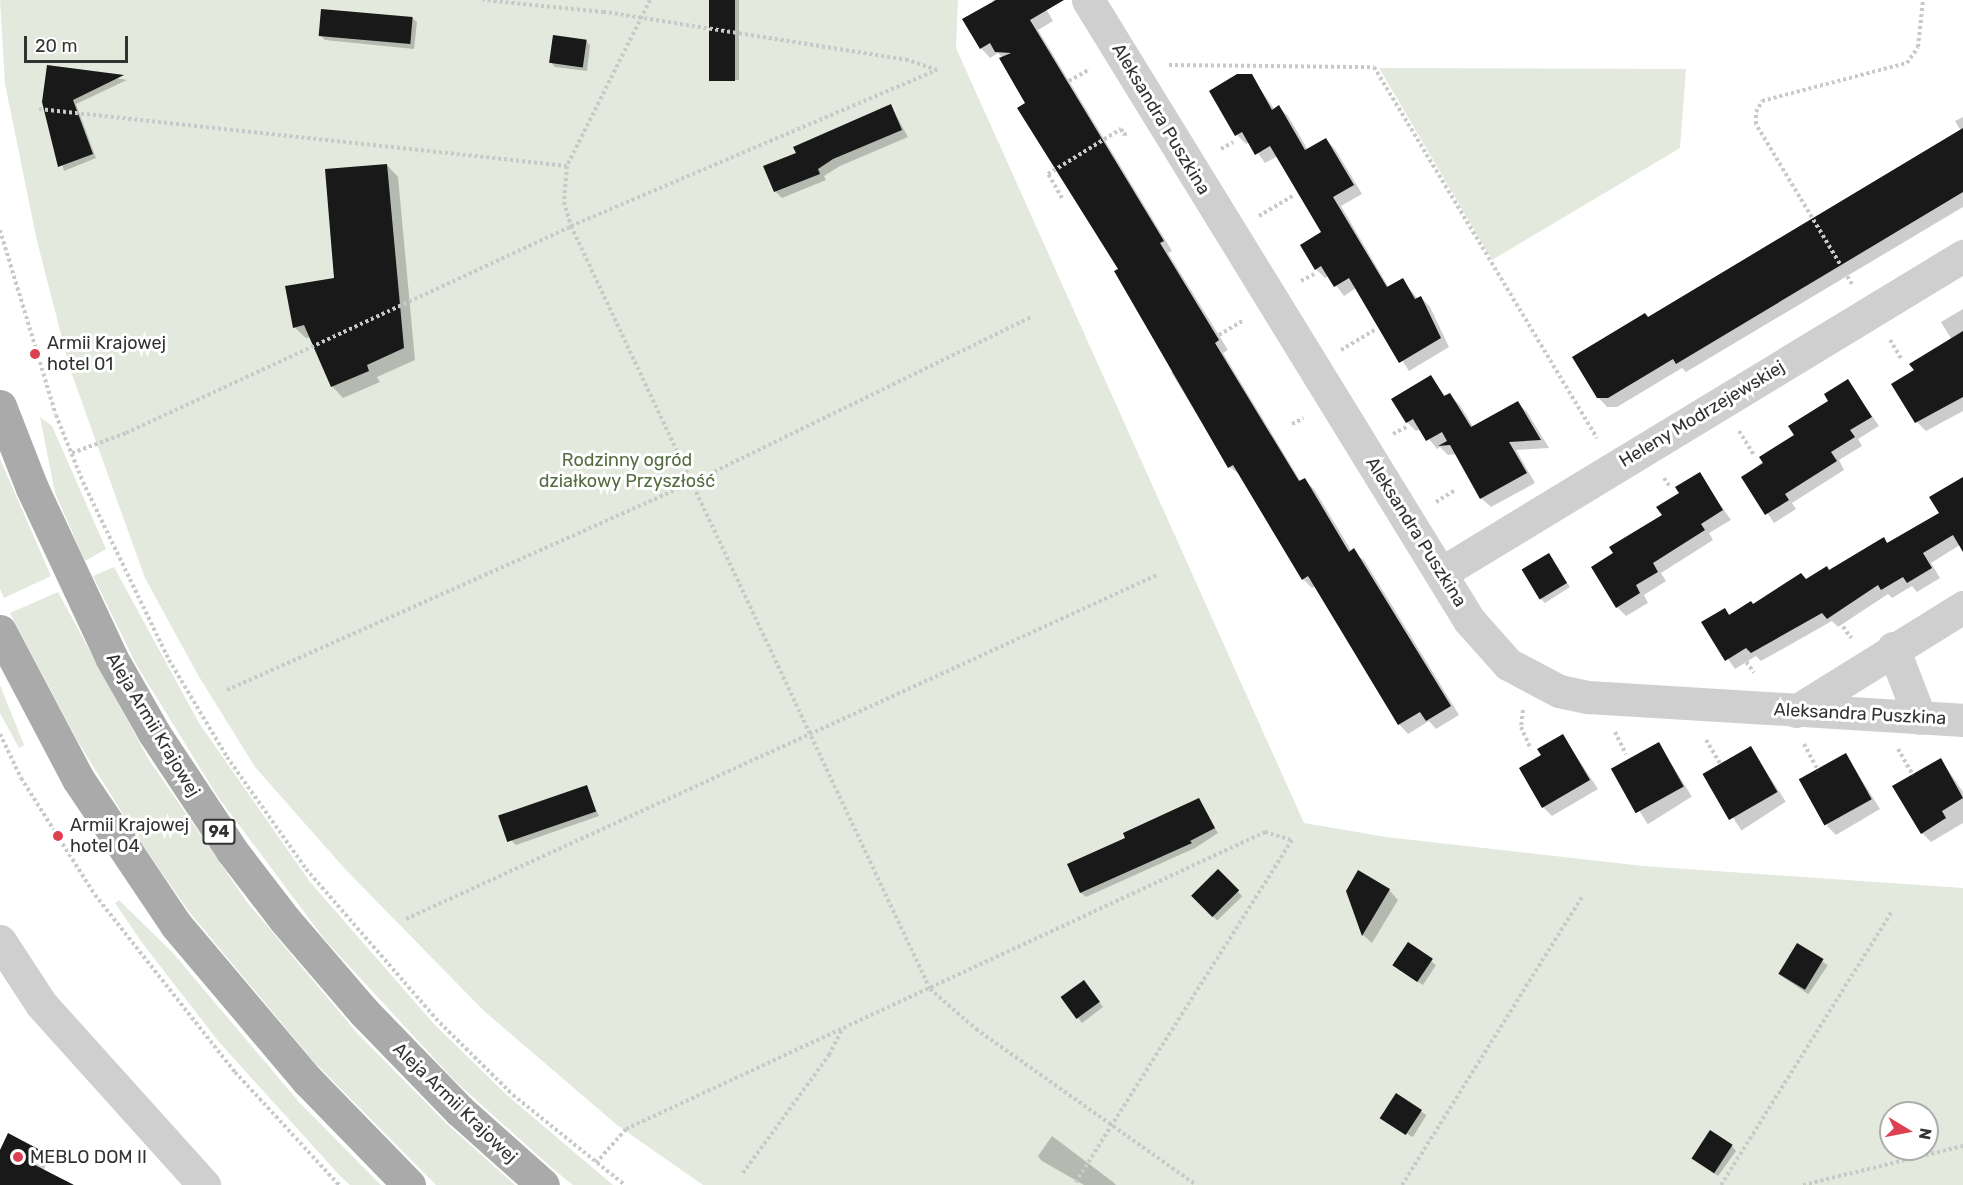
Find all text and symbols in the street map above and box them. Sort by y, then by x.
scale bar [27,24,130,62]
text: 20 m [35,35,77,57]
street label: Aleksandra Puszkina [1107,39,1215,199]
place label: Armii Krajowej hotel 01 [47,333,166,376]
marker: Armii Krajowej hotel 01 [28,347,42,361]
street label: Heleny Modrzejewskiej [1615,356,1789,472]
park label: Rodzinny ogród działkowy Przyszłość [539,450,715,492]
street label: Aleksandra Puszkina [1361,453,1471,611]
street label: Aleja Armii Krajowej [101,649,205,801]
street label: Aleksandra Puszkina [1773,699,1947,729]
place label: Armii Krajowej hotel 04 [70,815,189,858]
road number: 94 [201,819,237,845]
marker: Armii Krajowej hotel 04 [51,829,65,843]
street label: Aleja Armii Krajowej [388,1038,522,1168]
north arrow [1879,1101,1939,1161]
text: N [1915,1127,1936,1141]
place label: MEBLO DOM II [30,1146,147,1168]
marker: MEBLO DOM II [11,1150,25,1164]

